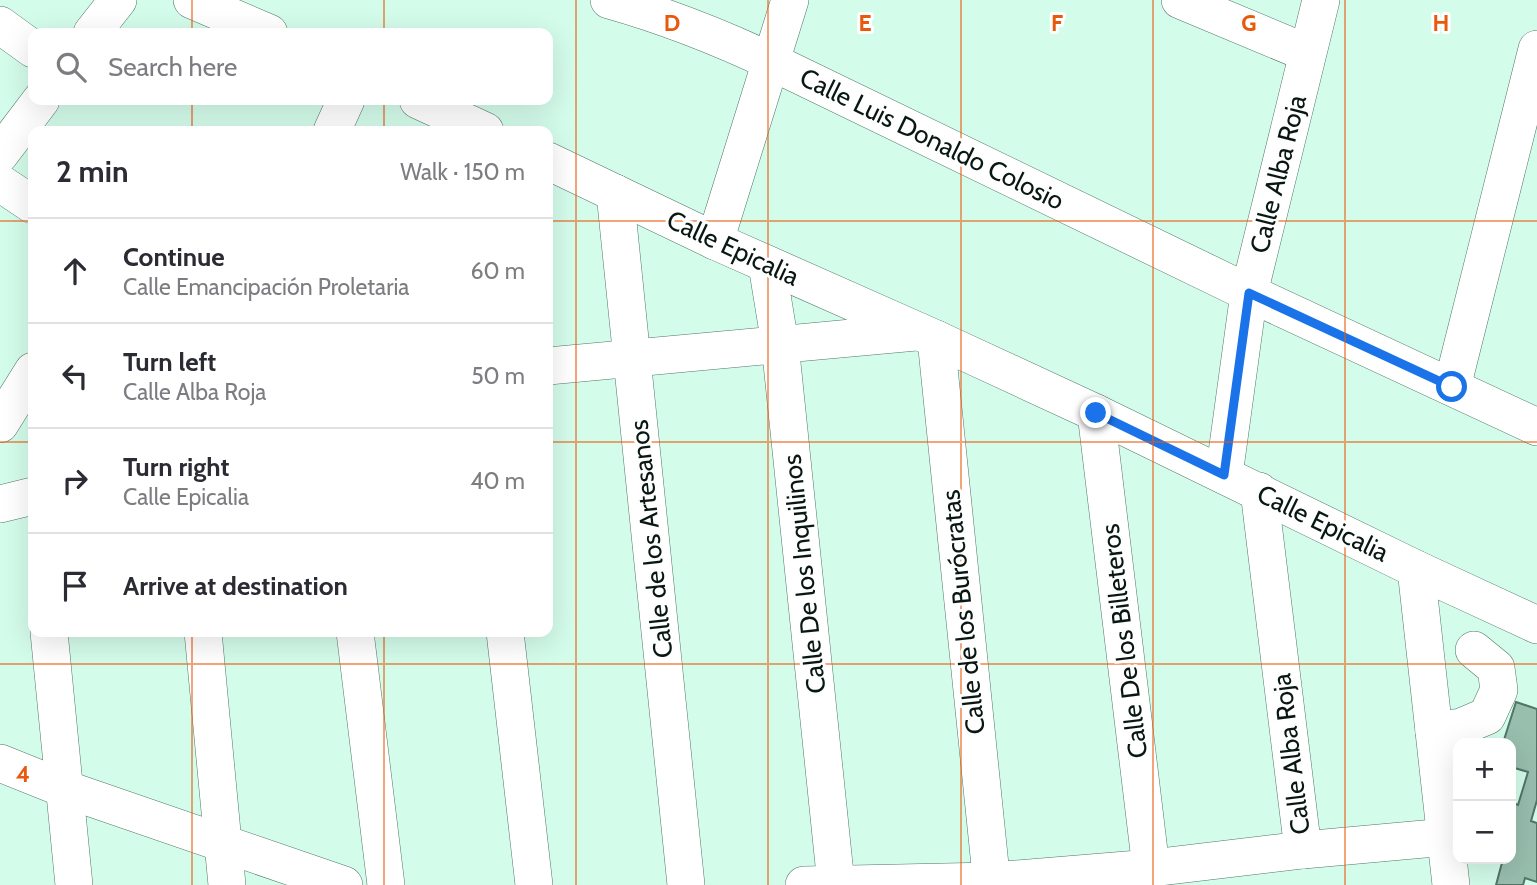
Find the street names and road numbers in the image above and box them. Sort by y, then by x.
street label: Calle Luis Donaldo Colosio [795,61,1069,217]
street label: Calle Alba Roja [1243,91,1313,256]
street label: Calle Epicalia [662,203,805,293]
street label: Calle de los Artesanos [623,418,679,660]
street label: Calle De los Inquilinos [775,453,832,695]
street label: Calle Epicalia [1252,477,1394,569]
street label: Calle de los Burócratas [934,488,992,736]
street label: Calle De los Billeteros [1094,522,1154,760]
street label: Calle Alba Roja [1265,671,1317,836]

